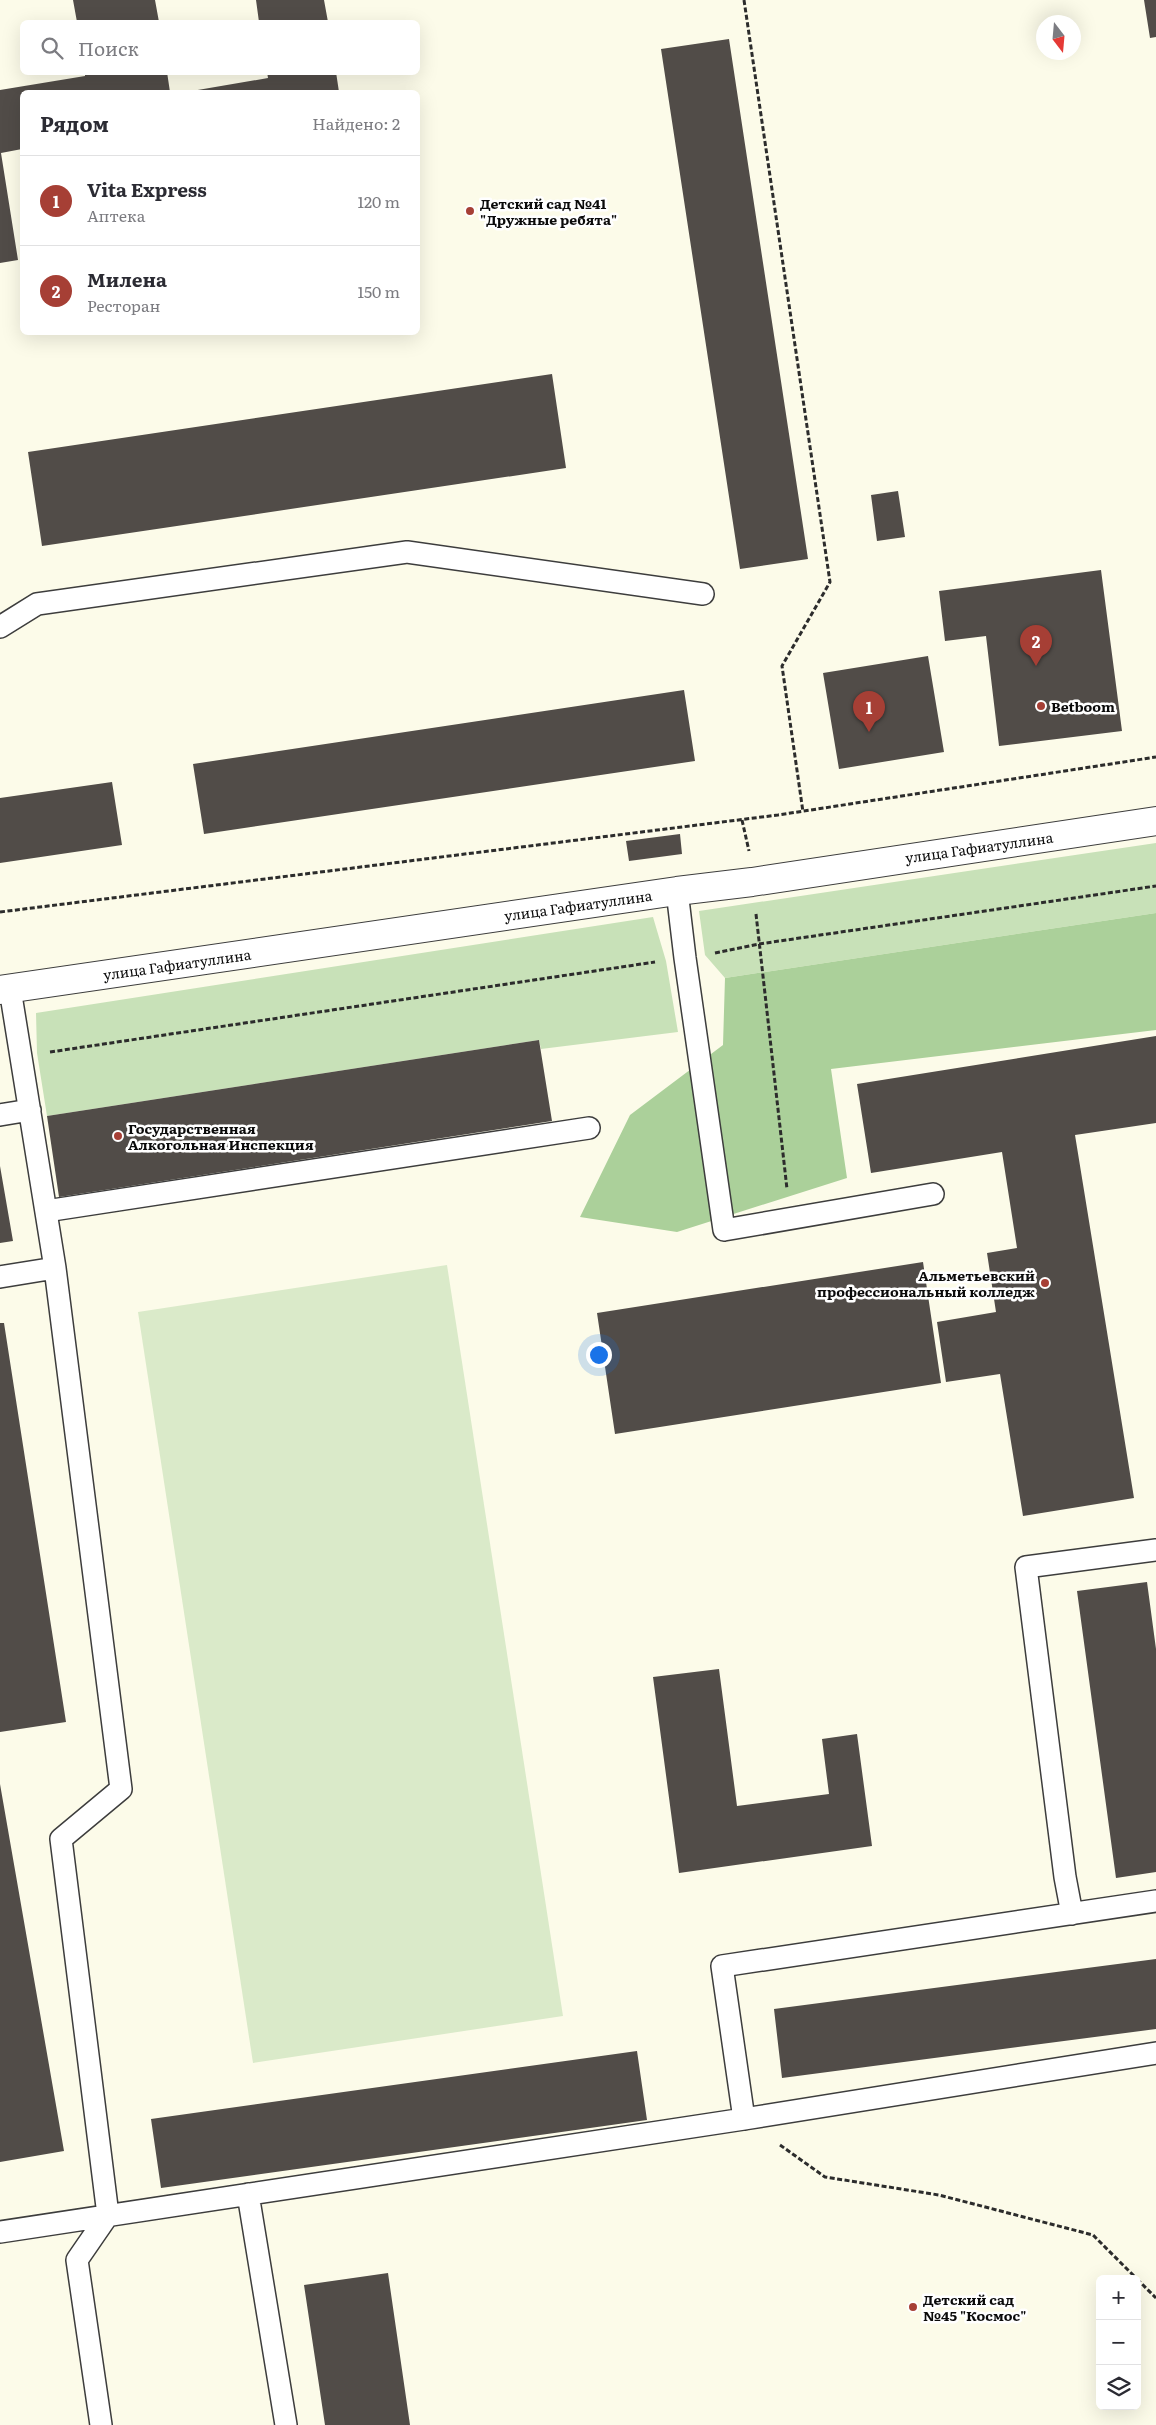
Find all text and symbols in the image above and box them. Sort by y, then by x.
north arrow [1036,15,1081,60]
search box [20,20,420,75]
icon: search [38,34,66,62]
text: Поиск [78,34,139,62]
text: Рядом [40,107,109,138]
text: Найдено: 2 [312,111,400,135]
text: Vita Express [87,175,207,203]
text: 1 [53,189,59,213]
text: 120 m [357,189,400,213]
place label: Детский сад №41 "Дружные ребята" [480,193,617,229]
text: Аптека [87,203,145,227]
marker: Детский сад №41 "Дружные ребята" [464,205,476,217]
text: Милена [87,265,167,293]
text: 2 [52,279,60,303]
text: 150 m [357,279,400,303]
text: Ресторан [87,293,161,317]
pin: 2 [1020,625,1052,666]
pin: 1 [853,691,885,732]
place label: Betboom [1051,696,1115,716]
marker: Betboom [1035,700,1047,712]
street label: улица Гафиатуллина [904,827,1055,867]
street label: улица Гафиатуллина [503,885,654,925]
street label: улица Гафиатуллина [102,944,253,984]
place label: Государственная Алкогольная Инспекция [128,1118,314,1154]
marker: Государственная Алкогольная Инспекция [112,1130,124,1142]
place label: Альметьевский профессиональный колледж [817,1265,1035,1301]
marker: Альметьевский профессиональный колледж [1039,1277,1051,1289]
your location [586,1342,612,1368]
map controls [1096,2275,1141,2410]
button: + [1096,2275,1141,2320]
place label: Детский сад №45 "Космос" [923,2289,1026,2325]
marker: Детский сад №45 "Космос" [907,2301,919,2313]
button: − [1096,2320,1141,2365]
button: layers [1096,2365,1141,2410]

